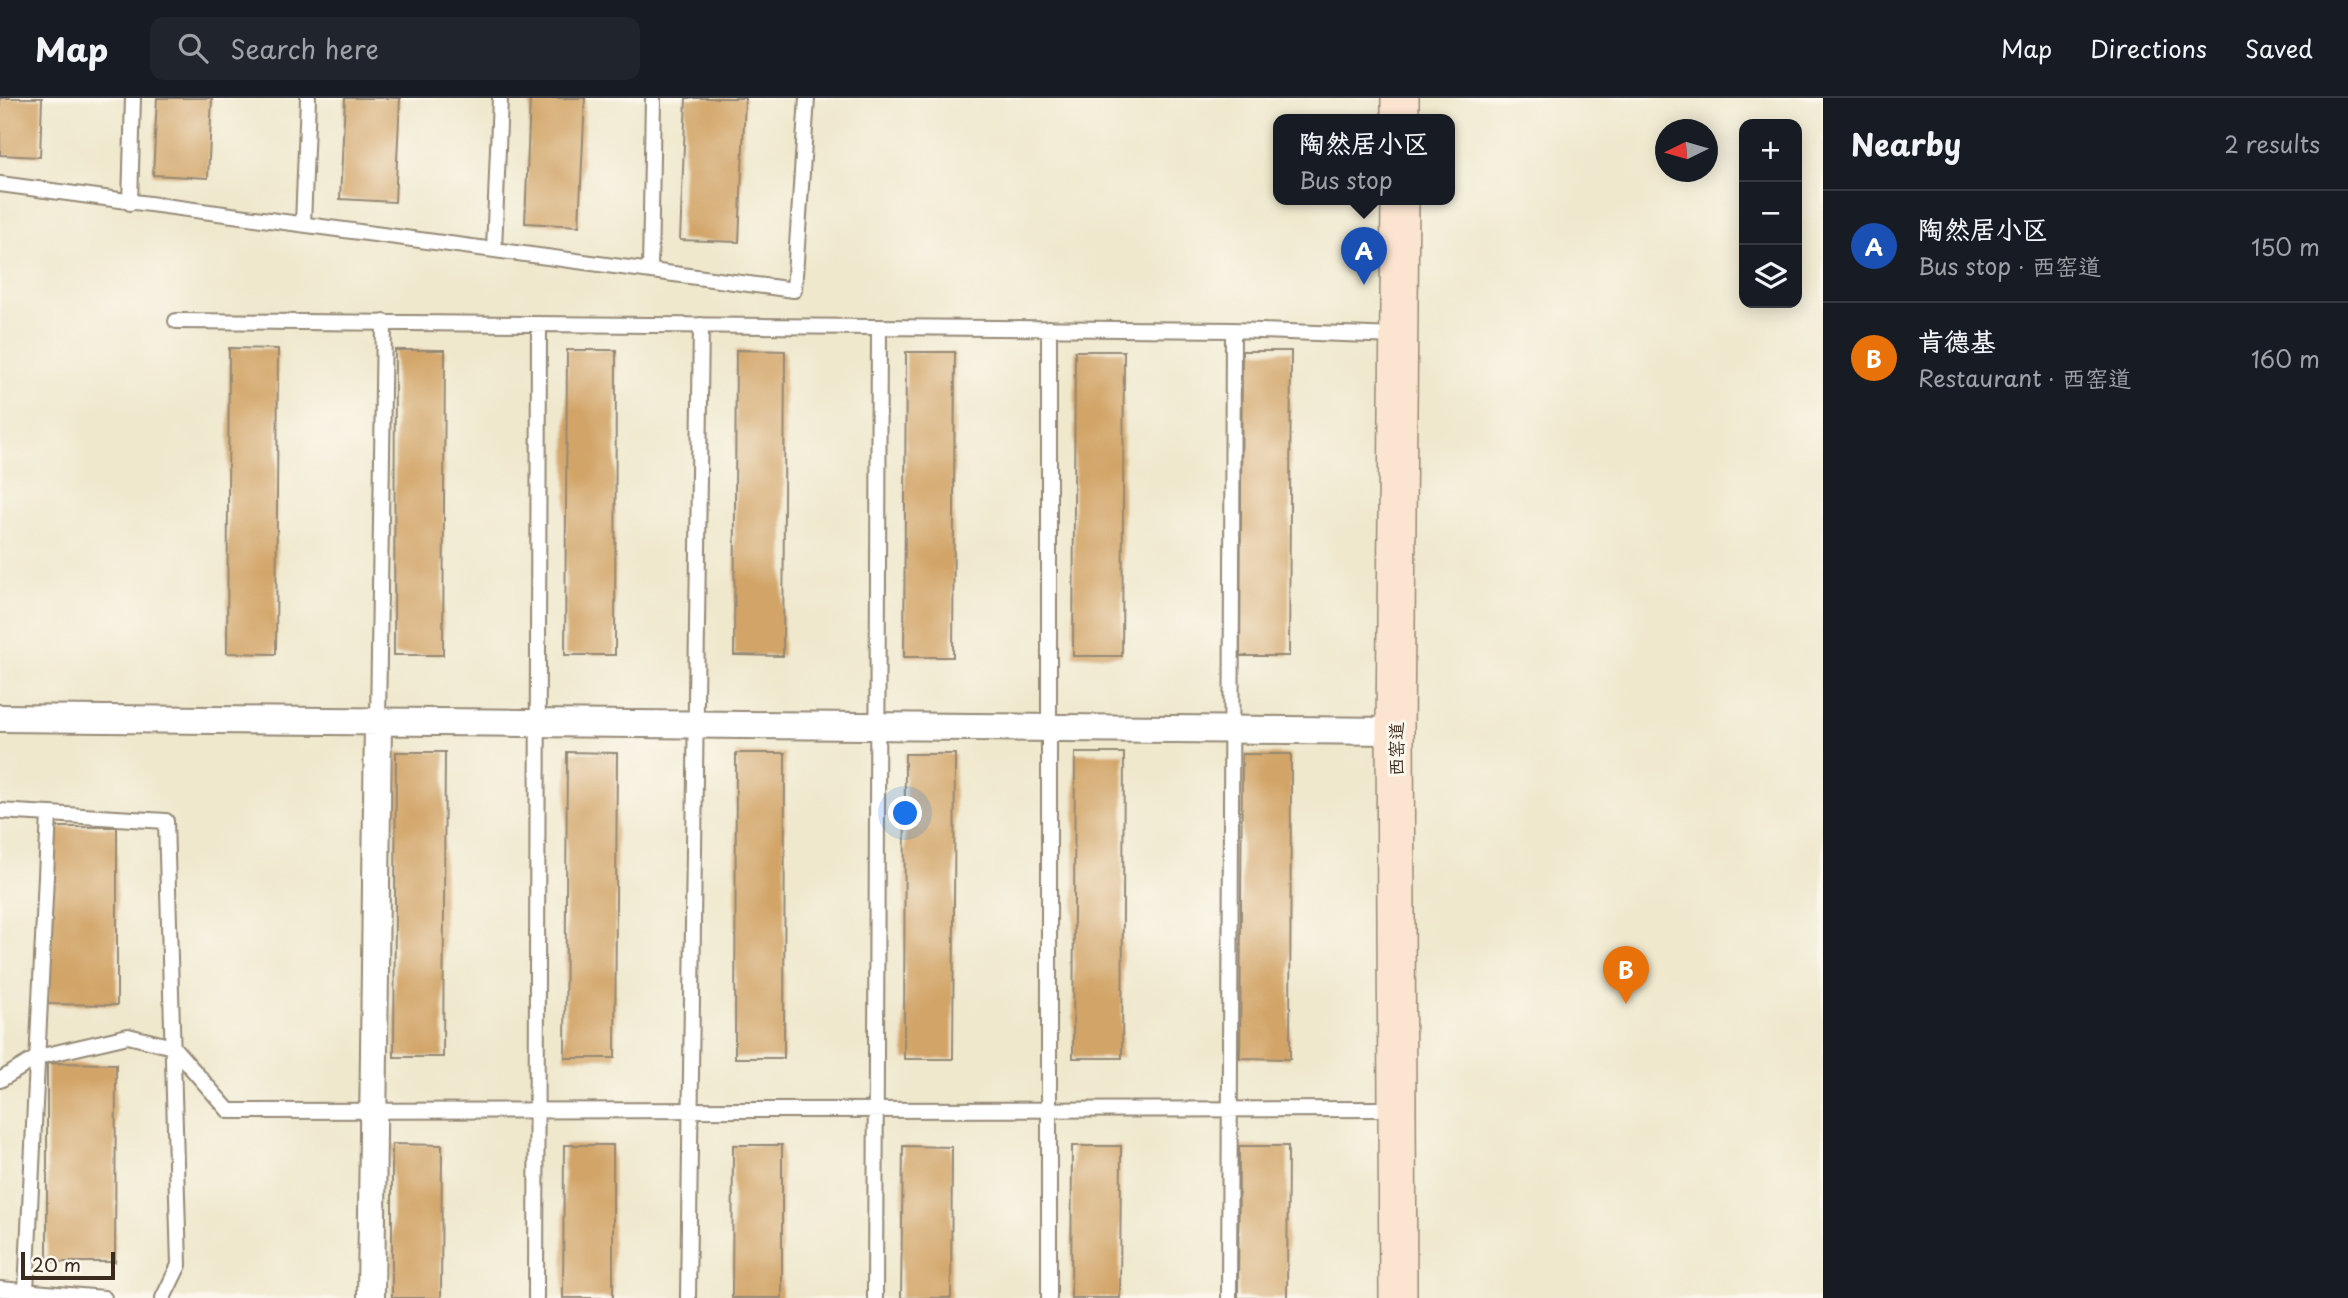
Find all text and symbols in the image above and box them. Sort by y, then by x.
search box [150,17,640,80]
text: Map [35,23,108,73]
icon: search [174,29,212,67]
text: Search here [230,29,379,68]
text: Map [2001,30,2052,66]
text: Directions [2090,30,2207,66]
text: Saved [2245,30,2313,66]
popup [1273,114,1455,205]
north arrow [1655,119,1718,182]
map controls [1739,119,1802,308]
button: + [1739,119,1802,182]
text: Nearby [1851,121,1961,166]
text: 陶然居小区 [1299,123,1429,162]
text: 2 results [2224,126,2320,161]
text: Bus stop [1299,162,1393,197]
button: − [1739,182,1802,245]
text: 陶然居小区 [1918,209,2048,248]
pin: A [1341,227,1387,285]
text: A [1865,229,1883,264]
text: 150 m [2251,229,2320,264]
button: layers [1739,245,1802,308]
text: Bus stop · 西窑道 [1918,248,2101,283]
text: 肯德基 [1918,321,1996,360]
text: B [1866,341,1882,376]
text: 160 m [2251,341,2320,376]
text: Restaurant · 西窑道 [1918,360,2131,395]
street label: 西窑道 [1382,722,1409,776]
your location [888,796,922,830]
pin: B [1603,946,1649,1004]
scale bar [21,1249,116,1281]
text: 20 m [32,1250,81,1278]

